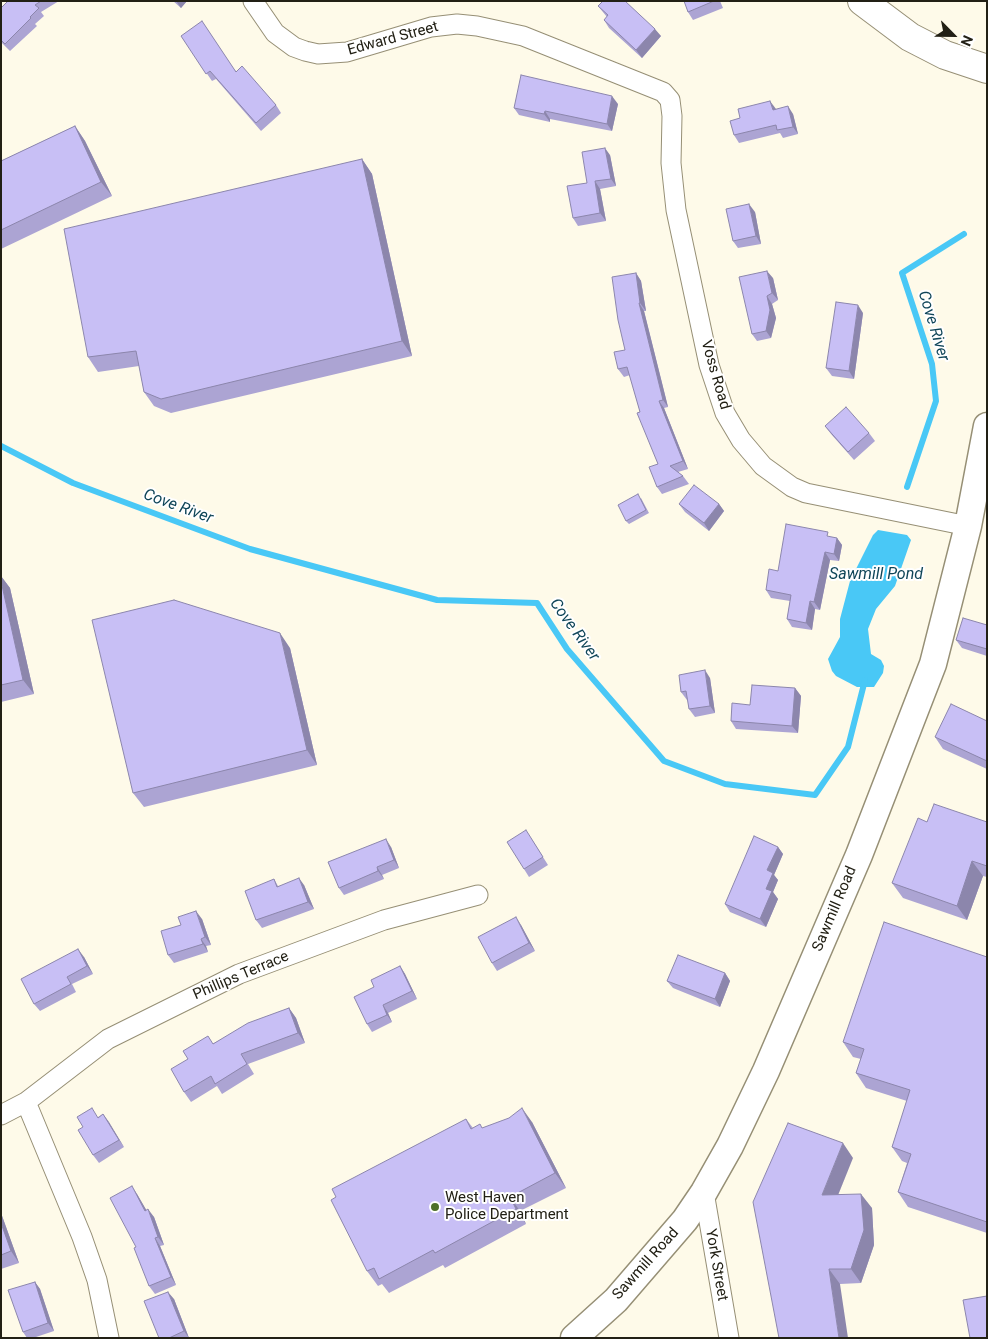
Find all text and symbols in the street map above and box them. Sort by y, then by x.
north arrow [928,10,978,60]
street label: Edward Street [346,18,440,60]
text: N [958,33,976,49]
water label: Cove River [913,288,953,364]
street label: Voss Road [697,338,733,412]
water label: Cove River [141,486,215,528]
water label: Sawmill Pond [829,565,923,585]
water label: Cove River [545,595,603,665]
street label: Sawmill Road [809,864,861,954]
street label: Phillips Terrace [190,948,292,1004]
place label: West Haven Police Department [445,1189,569,1224]
marker: West Haven Police Department [429,1201,441,1213]
street label: Sawmill Road [609,1224,683,1304]
street label: York Street [701,1227,731,1303]

